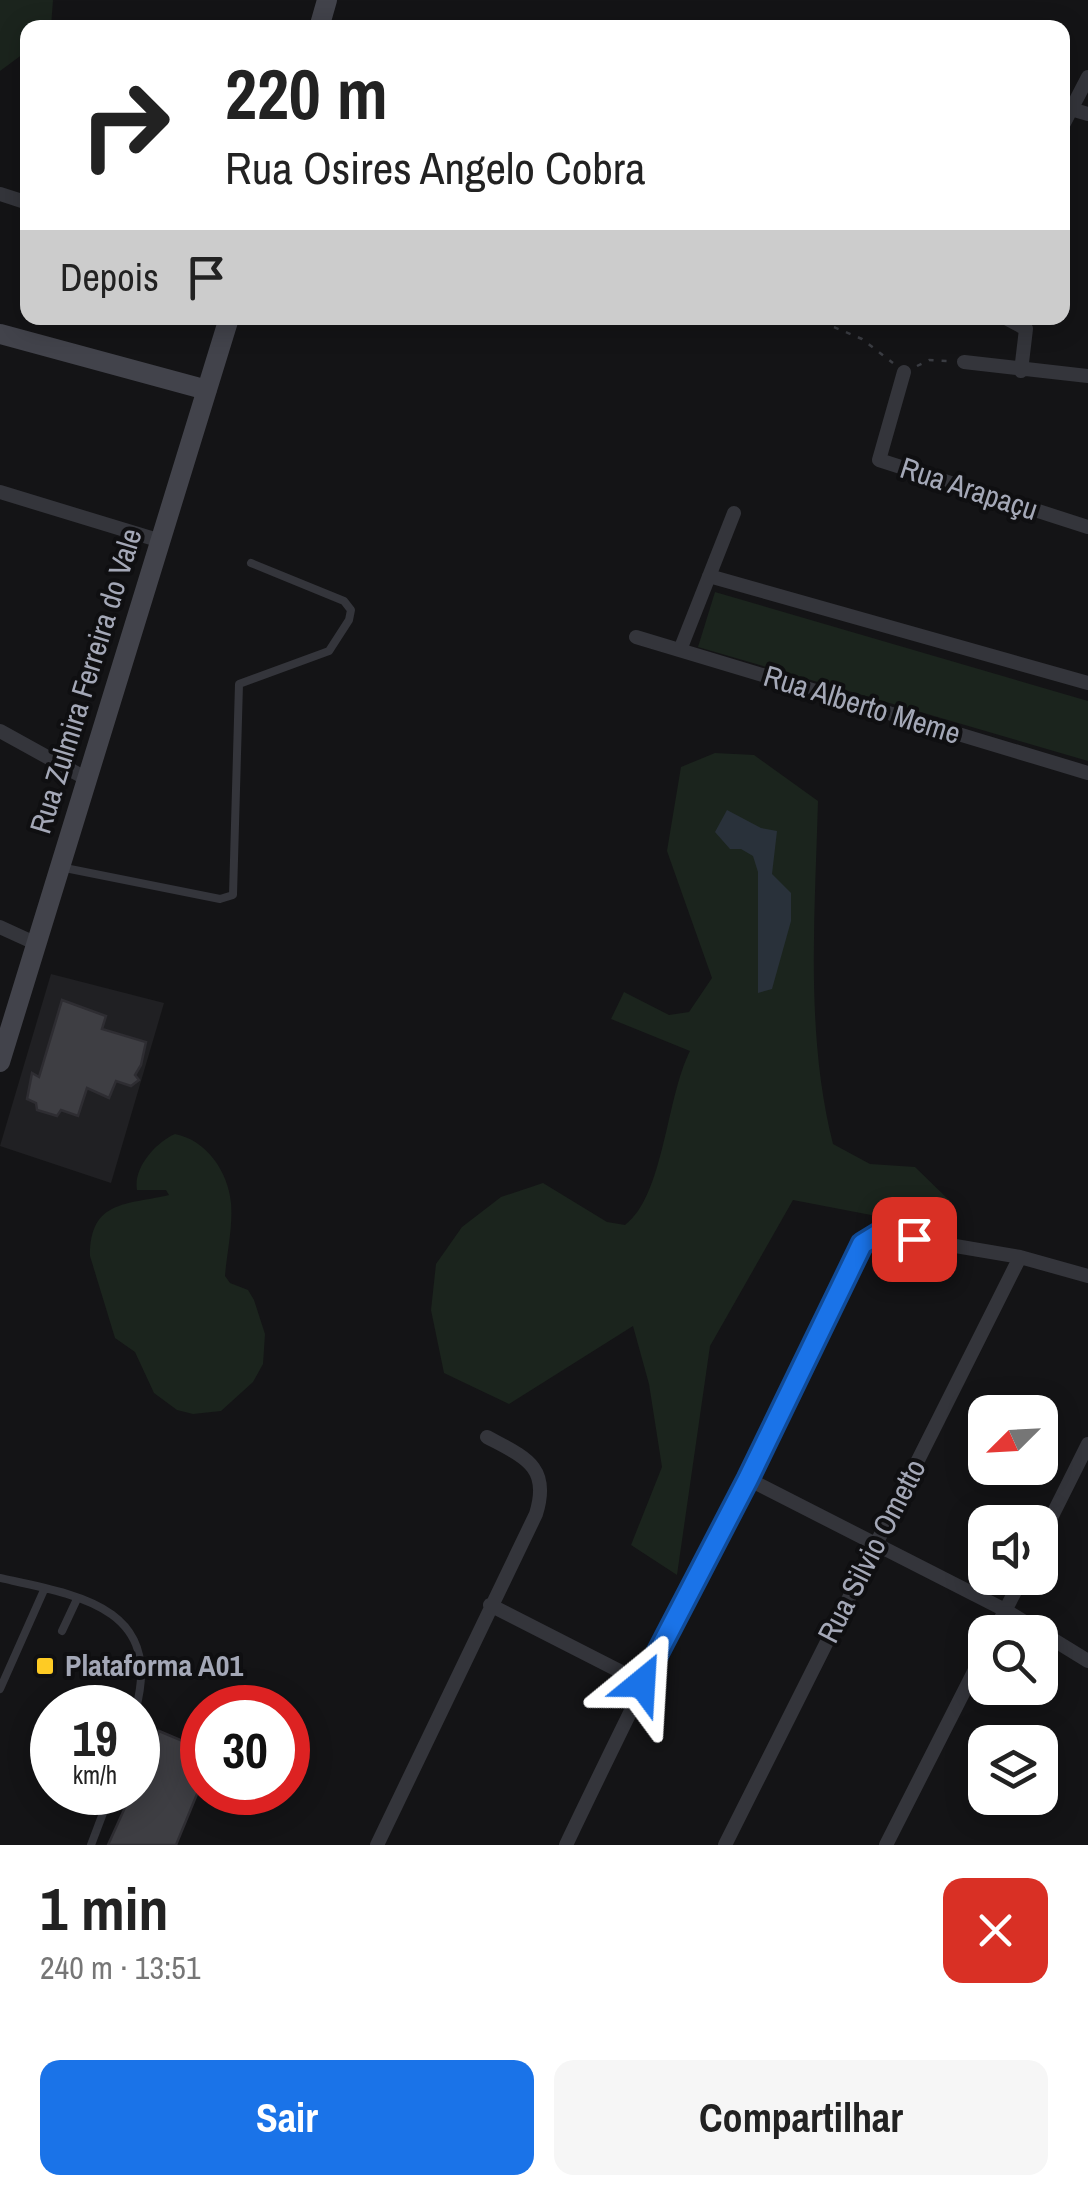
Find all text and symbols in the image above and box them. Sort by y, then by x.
text: 220 m [225,47,388,141]
icon: right [60,60,190,190]
text: Rua Osires Angelo Cobra [225,137,645,198]
icon: arrive [179,250,234,305]
text: Depois [60,252,159,303]
street label: Rua Arapaçu [895,447,1043,529]
street label: Rua Zulmira Ferreira do Vale [20,523,150,838]
street label: Rua Alberto Meme [759,655,966,753]
pin [872,1197,957,1282]
icon: arrive [887,1212,942,1267]
north arrow [968,1395,1058,1485]
map controls [968,1395,1058,1815]
street label: Rua Silvio Ometto [808,1452,935,1649]
button: sound [968,1505,1058,1595]
button: search [968,1615,1058,1705]
position arrow [590,1631,694,1735]
place label: Plataforma A01 [65,1645,244,1685]
marker: Plataforma A01 [34,1655,56,1677]
speed limit sign: 30 [180,1685,310,1815]
text: 19 [72,1704,118,1772]
button: layers [968,1725,1058,1815]
text: km/h [73,1758,117,1792]
text: 1 min [40,1868,169,1949]
button: close [943,1878,1048,1983]
text: 240 m · 13:51 [40,1946,200,1989]
button: Sair [40,2060,534,2175]
button: Compartilhar [554,2060,1048,2175]

